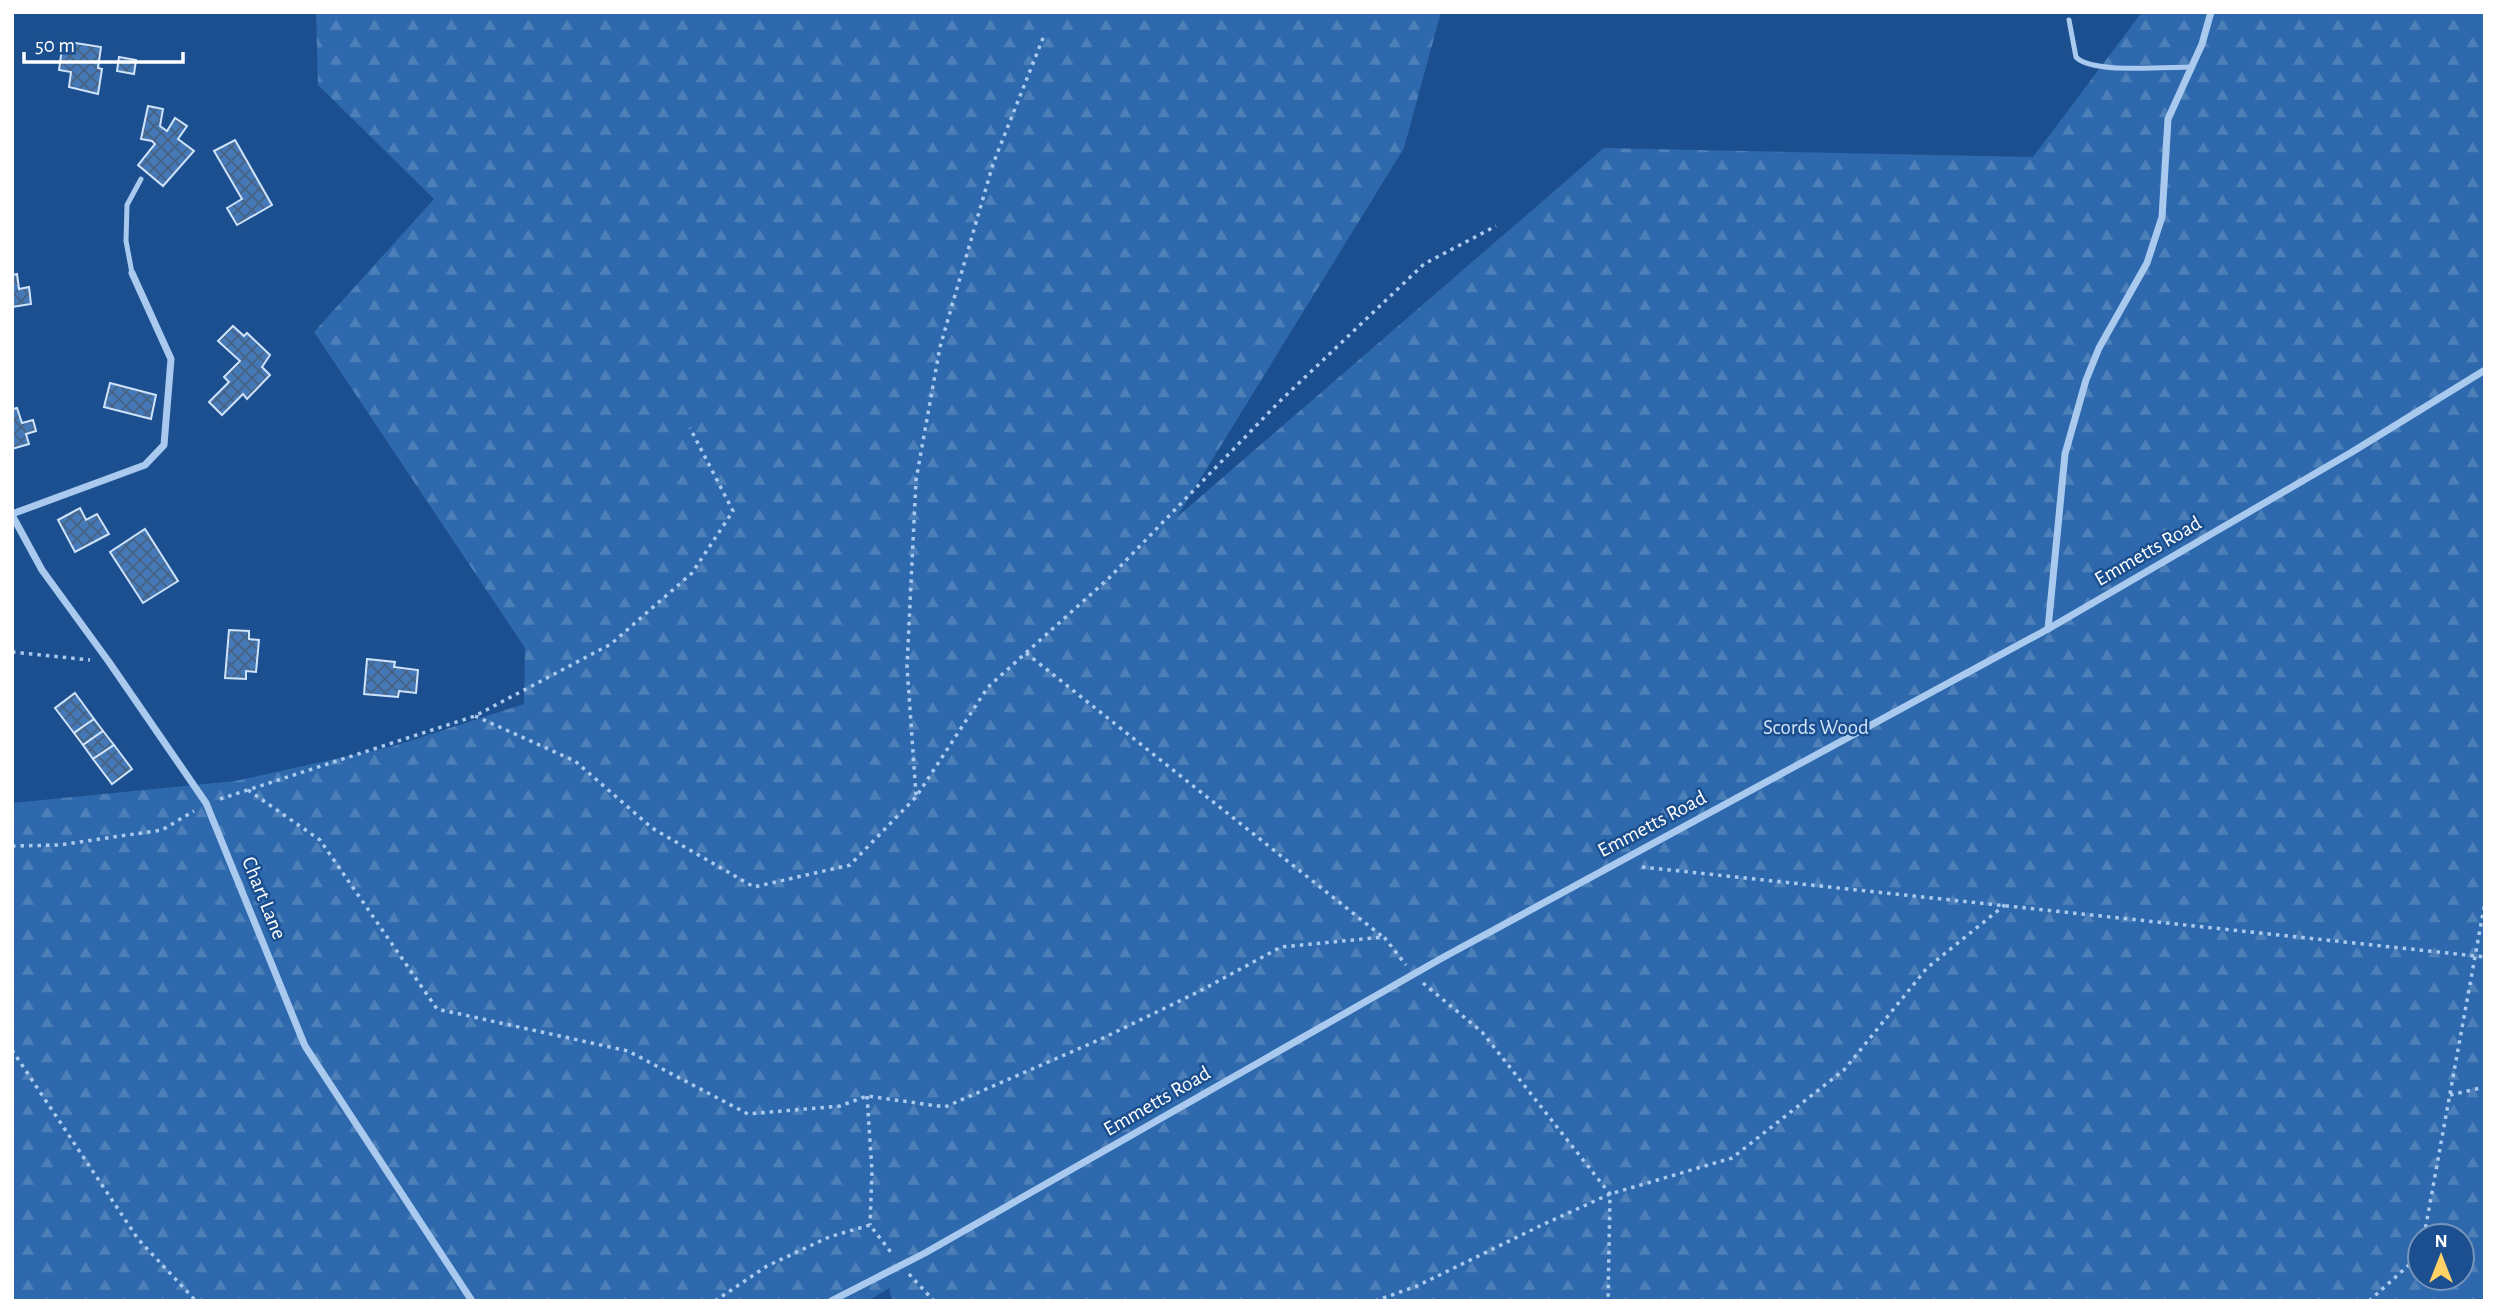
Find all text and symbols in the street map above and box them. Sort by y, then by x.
scale bar [24,21,184,65]
text: 50 m [35,35,75,56]
street label: Emmetts Road [2091,512,2205,590]
park label: Scords Wood [1763,717,1869,738]
street label: Emmetts Road [1594,787,1710,861]
street label: Chart Lane [238,854,290,942]
street label: Emmetts Road [1100,1062,1214,1140]
north arrow [2406,1222,2476,1292]
text: N [2434,1232,2448,1251]

